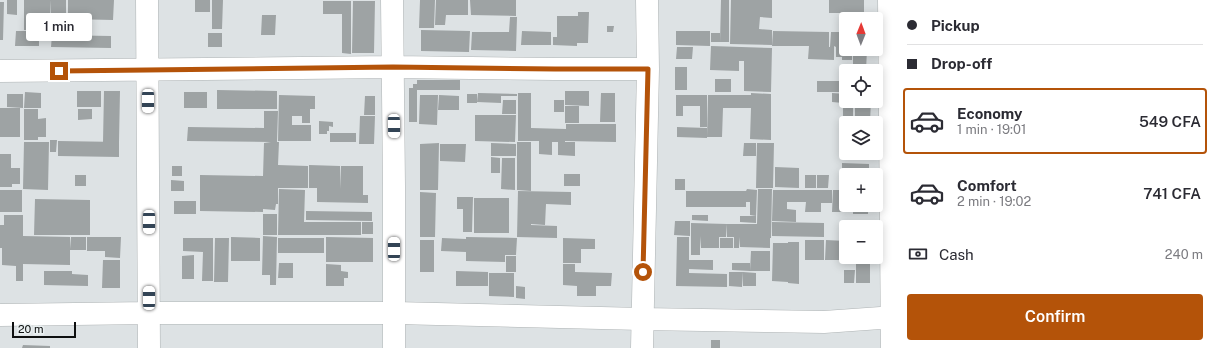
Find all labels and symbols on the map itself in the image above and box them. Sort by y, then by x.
north arrow [839,12,883,56]
callout: 1 min [26,13,92,41]
route end [50,62,68,80]
car [142,89,154,113]
car [388,114,400,138]
car [143,210,155,234]
car [388,237,400,261]
route start [634,263,652,281]
car [143,286,155,310]
scale bar [12,320,76,339]

